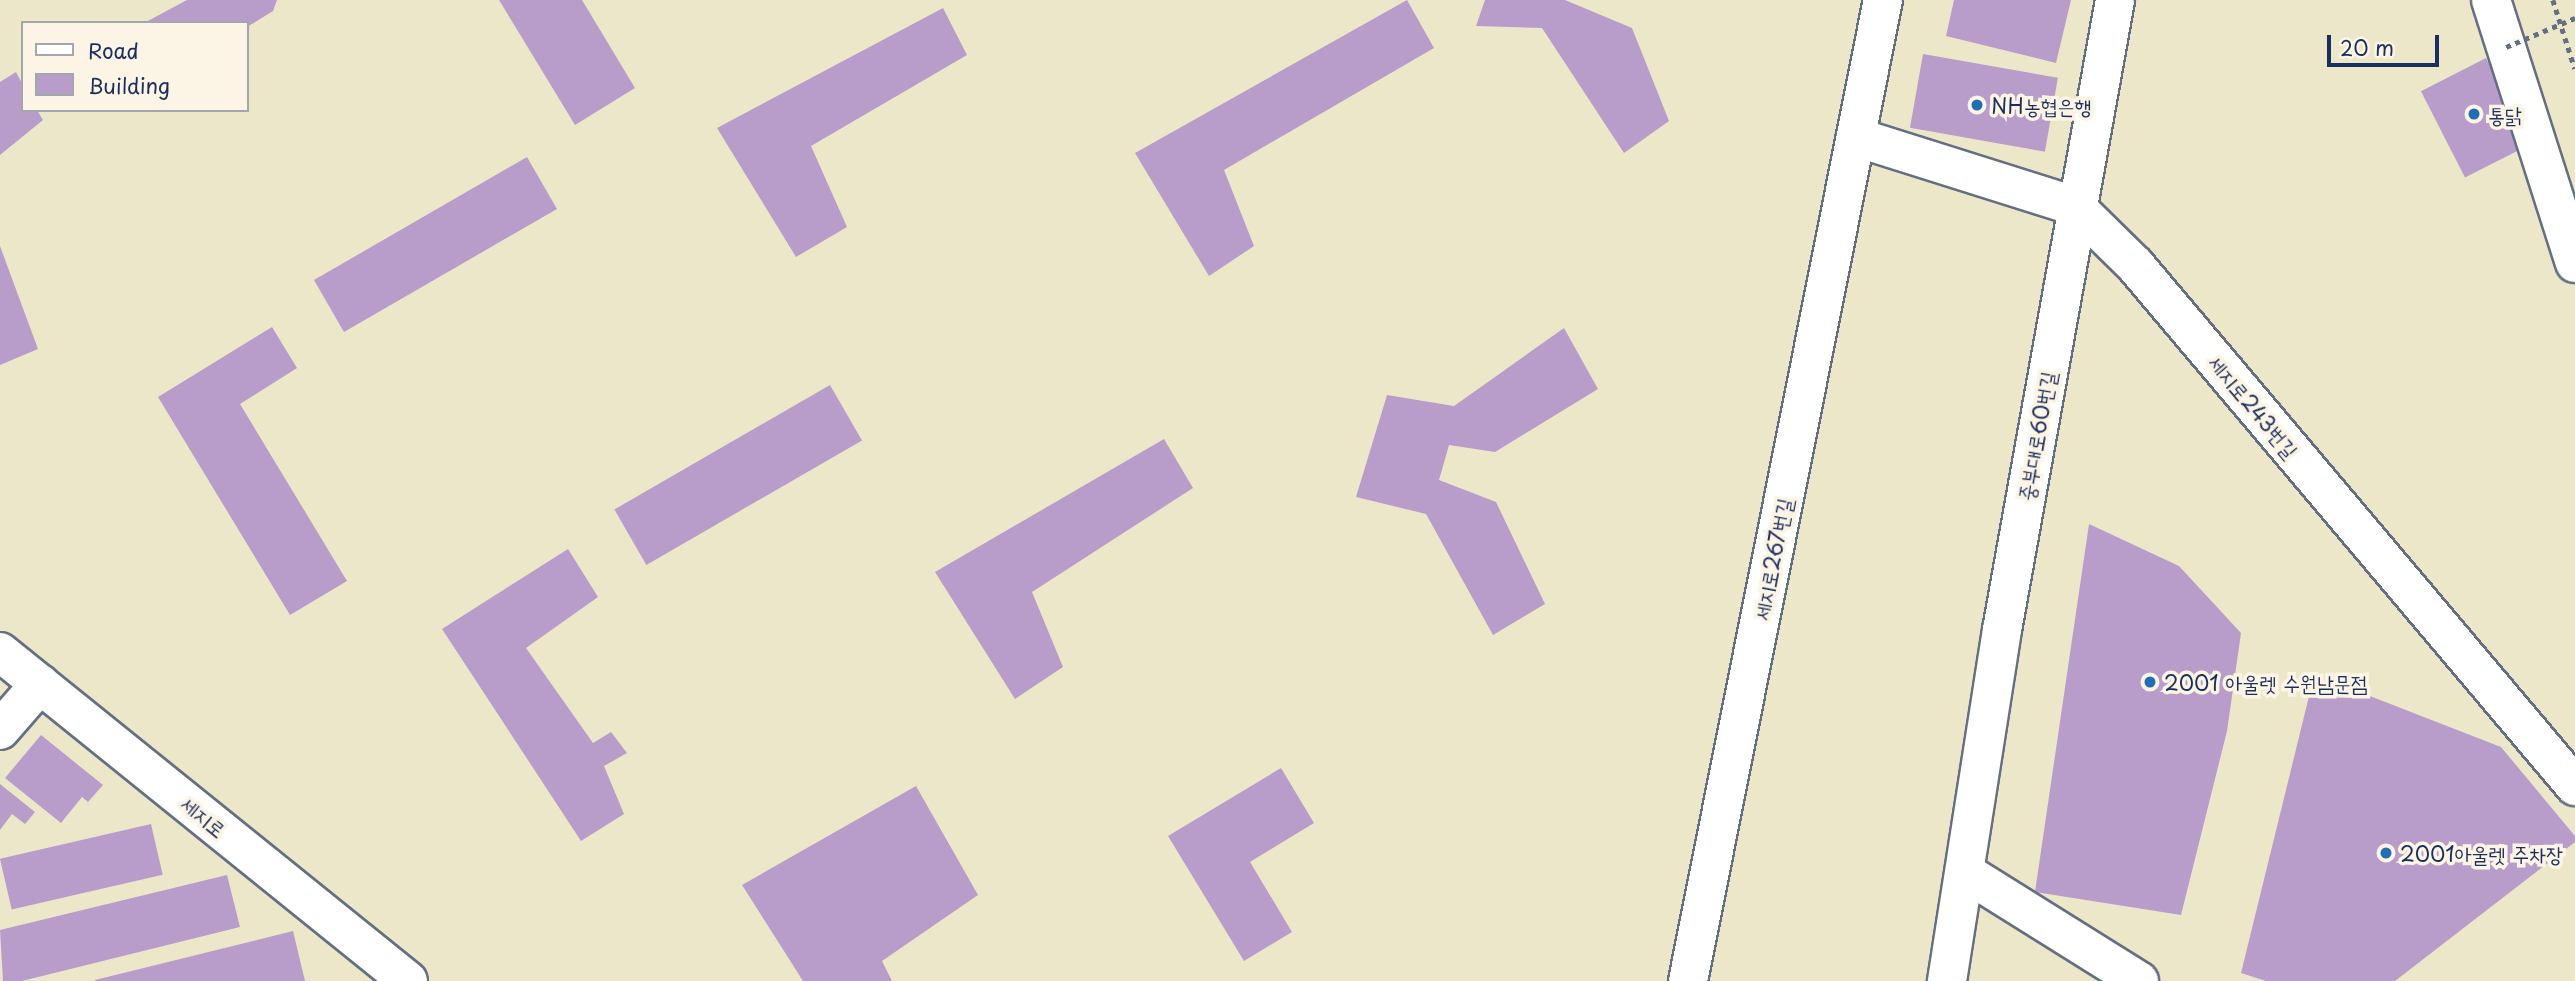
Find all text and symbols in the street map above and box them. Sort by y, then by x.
legend [21,21,248,112]
scale bar [2330,21,2442,65]
text: 20 m [2340,31,2394,63]
text: Road [88,34,139,66]
text: Building [88,69,170,101]
place label: NH농협은행 [1991,92,2091,118]
marker: NH농협은행 [1969,97,1985,113]
place label: 통닭 [2488,101,2522,127]
marker: 통닭 [2466,106,2482,122]
street label: 세지로243번길 [2204,350,2304,462]
street label: 중부대로60번길 [2012,369,2060,503]
street label: 세지로267번길 [1748,496,1796,622]
place label: 2001 아울렛 수원남문점 [2164,669,2366,695]
marker: 2001 아울렛 수원남문점 [2142,674,2158,690]
street label: 세지로 [176,790,232,842]
place label: 2001아울렛 주차장 [2400,840,2563,866]
marker: 2001아울렛 주차장 [2378,845,2394,861]

